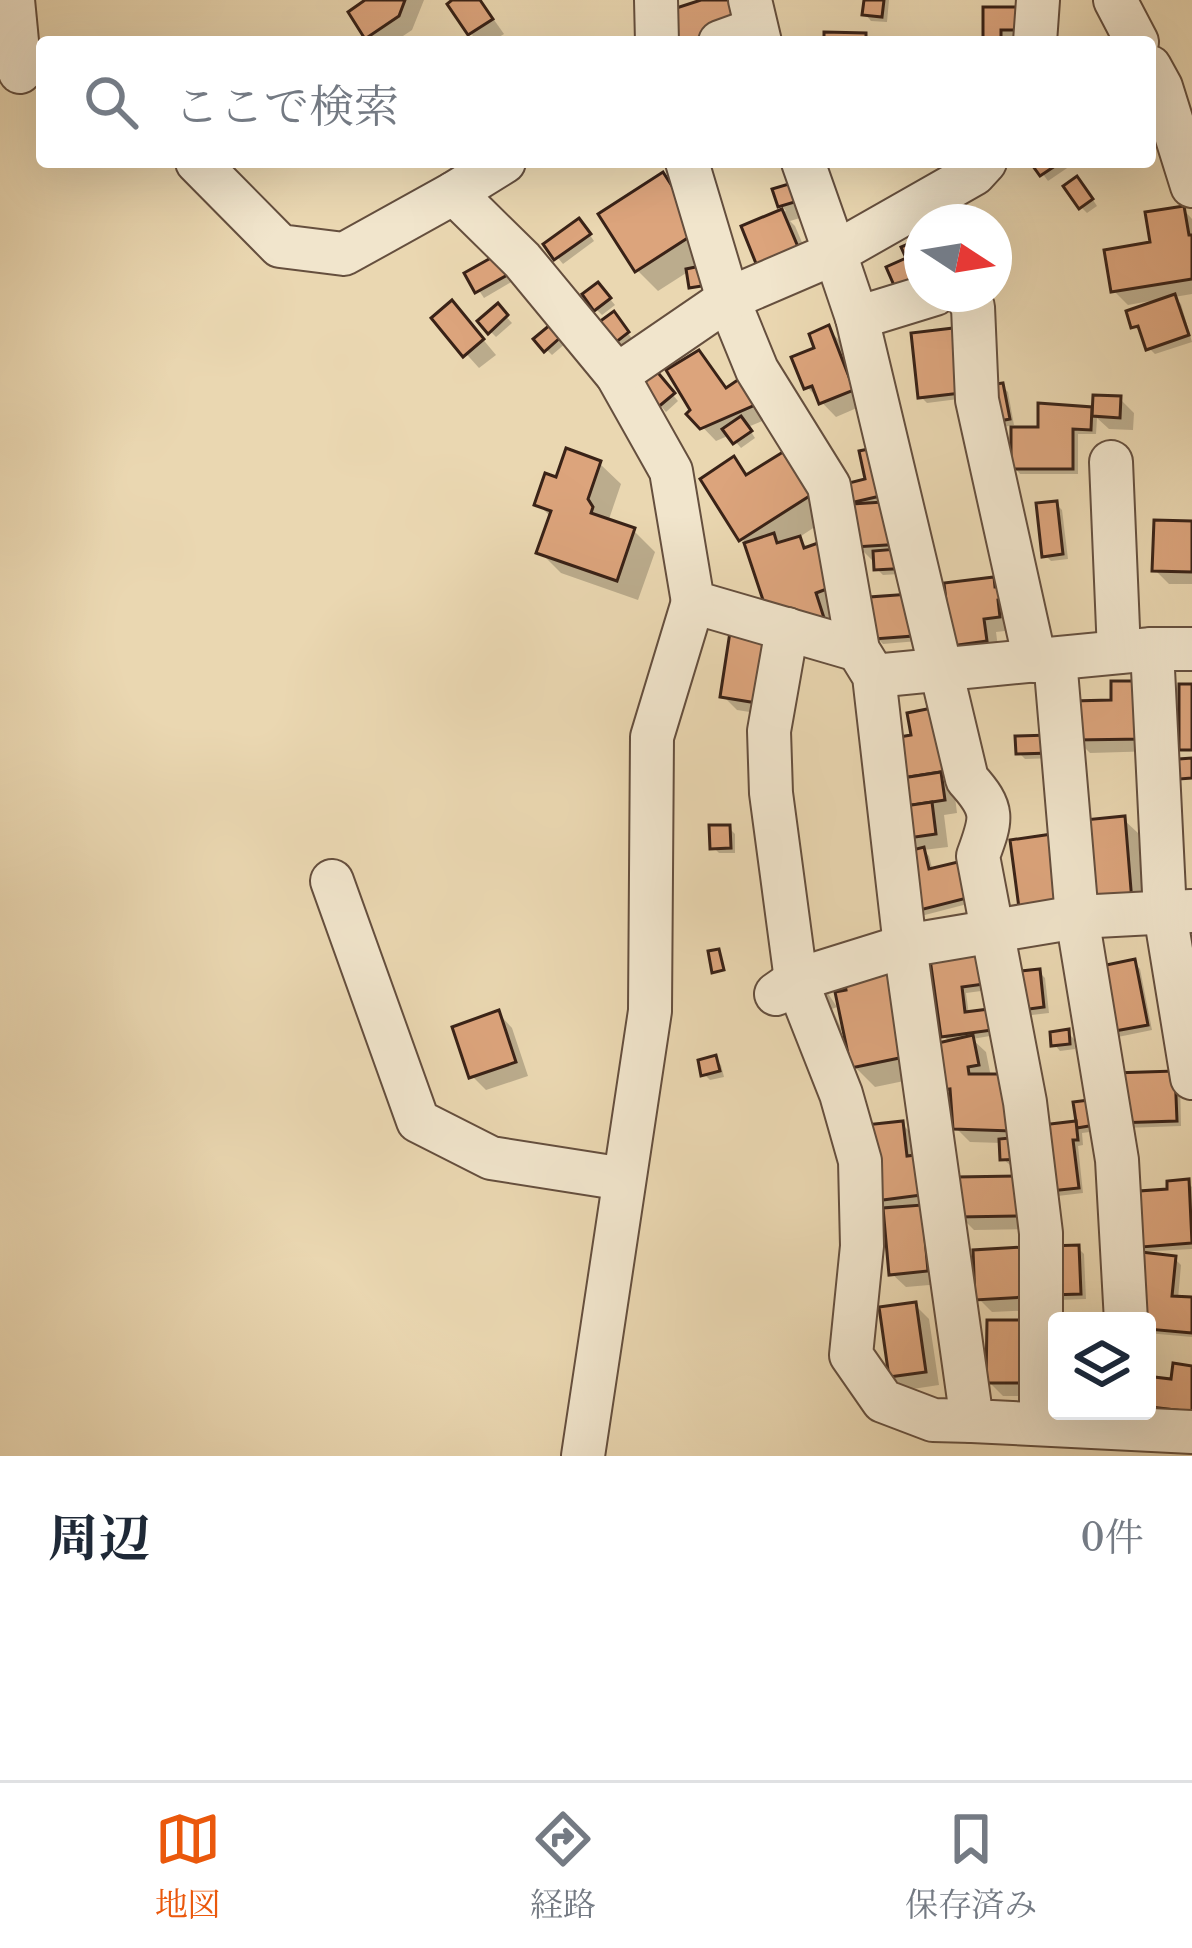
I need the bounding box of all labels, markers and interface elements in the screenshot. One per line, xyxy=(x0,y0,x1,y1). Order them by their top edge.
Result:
search box xyxy=(36,36,1156,168)
icon: search xyxy=(78,69,144,135)
text: ここで検索 xyxy=(174,78,399,134)
north arrow xyxy=(904,204,1012,312)
map controls xyxy=(1048,1312,1156,1420)
button: layers xyxy=(1048,1312,1156,1420)
text: 周辺 xyxy=(48,1507,150,1569)
text: 0件 xyxy=(1080,1513,1144,1561)
tab: 地図 xyxy=(155,1806,221,1925)
tab: 経路 xyxy=(530,1806,596,1925)
tab: 保存済み xyxy=(905,1806,1037,1925)

